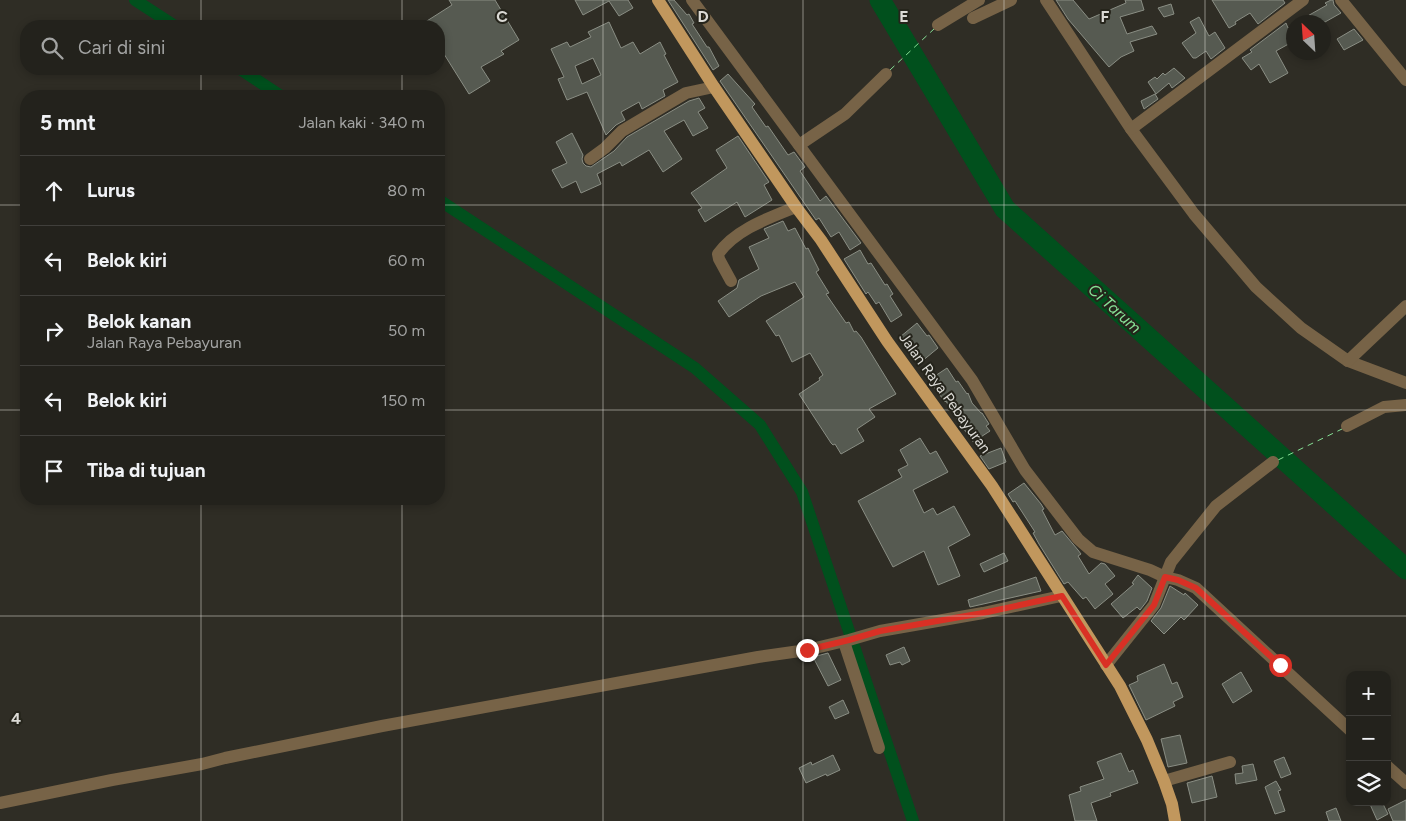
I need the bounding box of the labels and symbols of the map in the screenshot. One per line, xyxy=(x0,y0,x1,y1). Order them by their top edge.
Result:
text: C xyxy=(496,7,508,26)
text: D xyxy=(697,7,709,26)
text: E xyxy=(899,7,909,26)
text: F xyxy=(1101,7,1110,26)
north arrow xyxy=(1286,15,1331,60)
water label: Ci Tarum xyxy=(1084,280,1145,337)
street label: Jalan Raya Pebayuran xyxy=(895,329,995,457)
route end xyxy=(796,639,819,662)
route start xyxy=(1269,654,1292,677)
text: 4 xyxy=(11,709,21,728)

